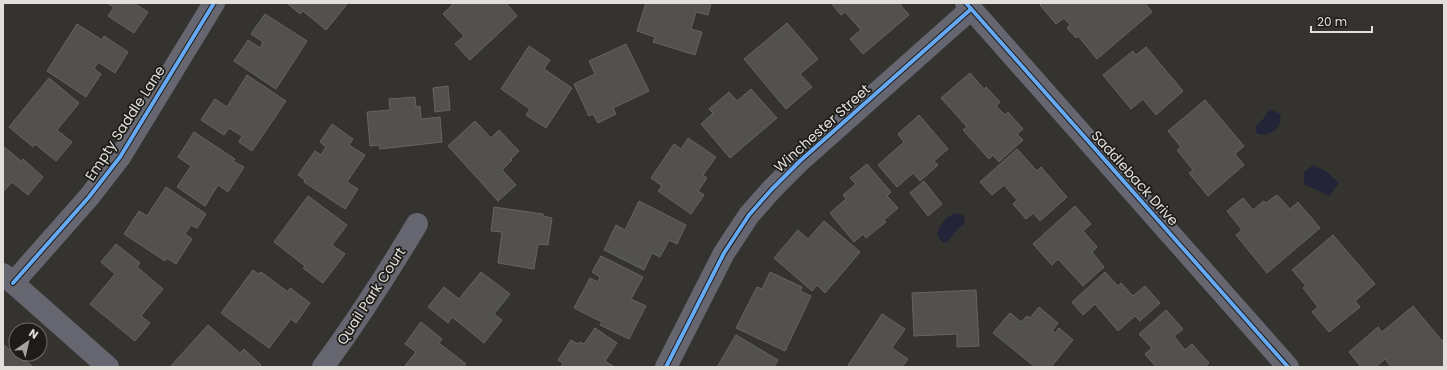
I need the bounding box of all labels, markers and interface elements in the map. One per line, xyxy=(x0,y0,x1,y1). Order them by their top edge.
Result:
scale bar xyxy=(1311,8,1372,34)
text: 20 m xyxy=(1317,13,1347,30)
street label: Empty Saddle Lane xyxy=(80,61,170,184)
street label: Winchester Street xyxy=(770,79,874,177)
street label: Saddleback Drive xyxy=(1087,126,1184,230)
street label: Quail Park Court xyxy=(332,243,410,349)
north arrow xyxy=(8,322,48,362)
text: N xyxy=(26,325,41,343)

